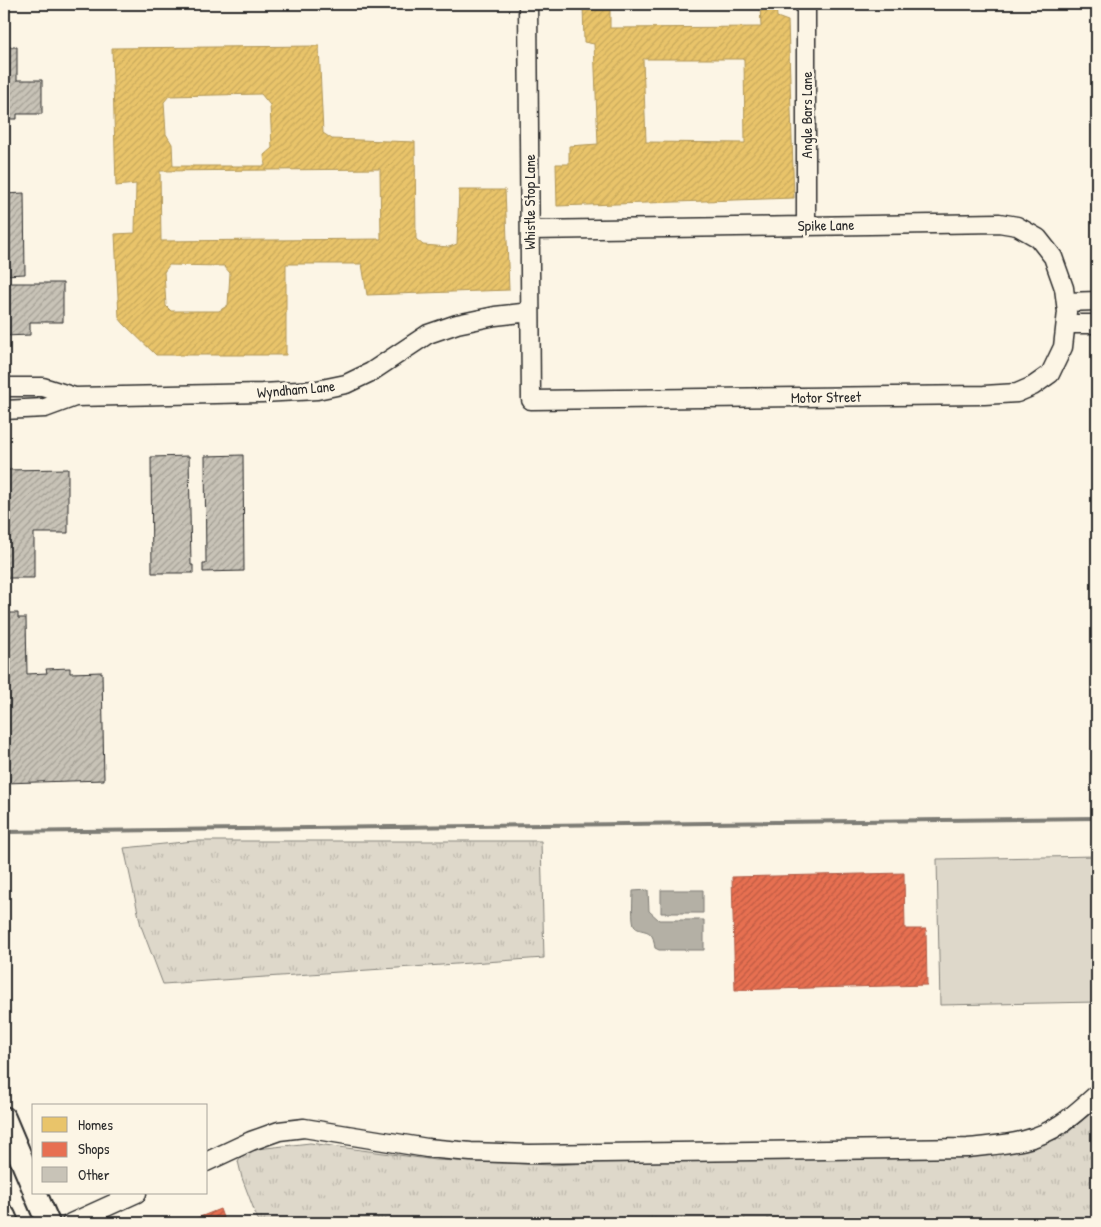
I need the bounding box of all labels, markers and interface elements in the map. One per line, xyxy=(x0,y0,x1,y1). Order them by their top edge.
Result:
street label: Angle Bars Lane xyxy=(796,72,817,158)
street label: Whistle Stop Lane xyxy=(519,154,540,250)
street label: Spike Lane xyxy=(798,214,854,236)
street label: Wyndham Lane xyxy=(256,375,336,403)
street label: Motor Street xyxy=(791,386,862,408)
legend xyxy=(32,1104,208,1194)
text: Homes xyxy=(78,1114,113,1135)
text: Shops xyxy=(78,1138,110,1159)
text: Other xyxy=(78,1164,110,1185)

